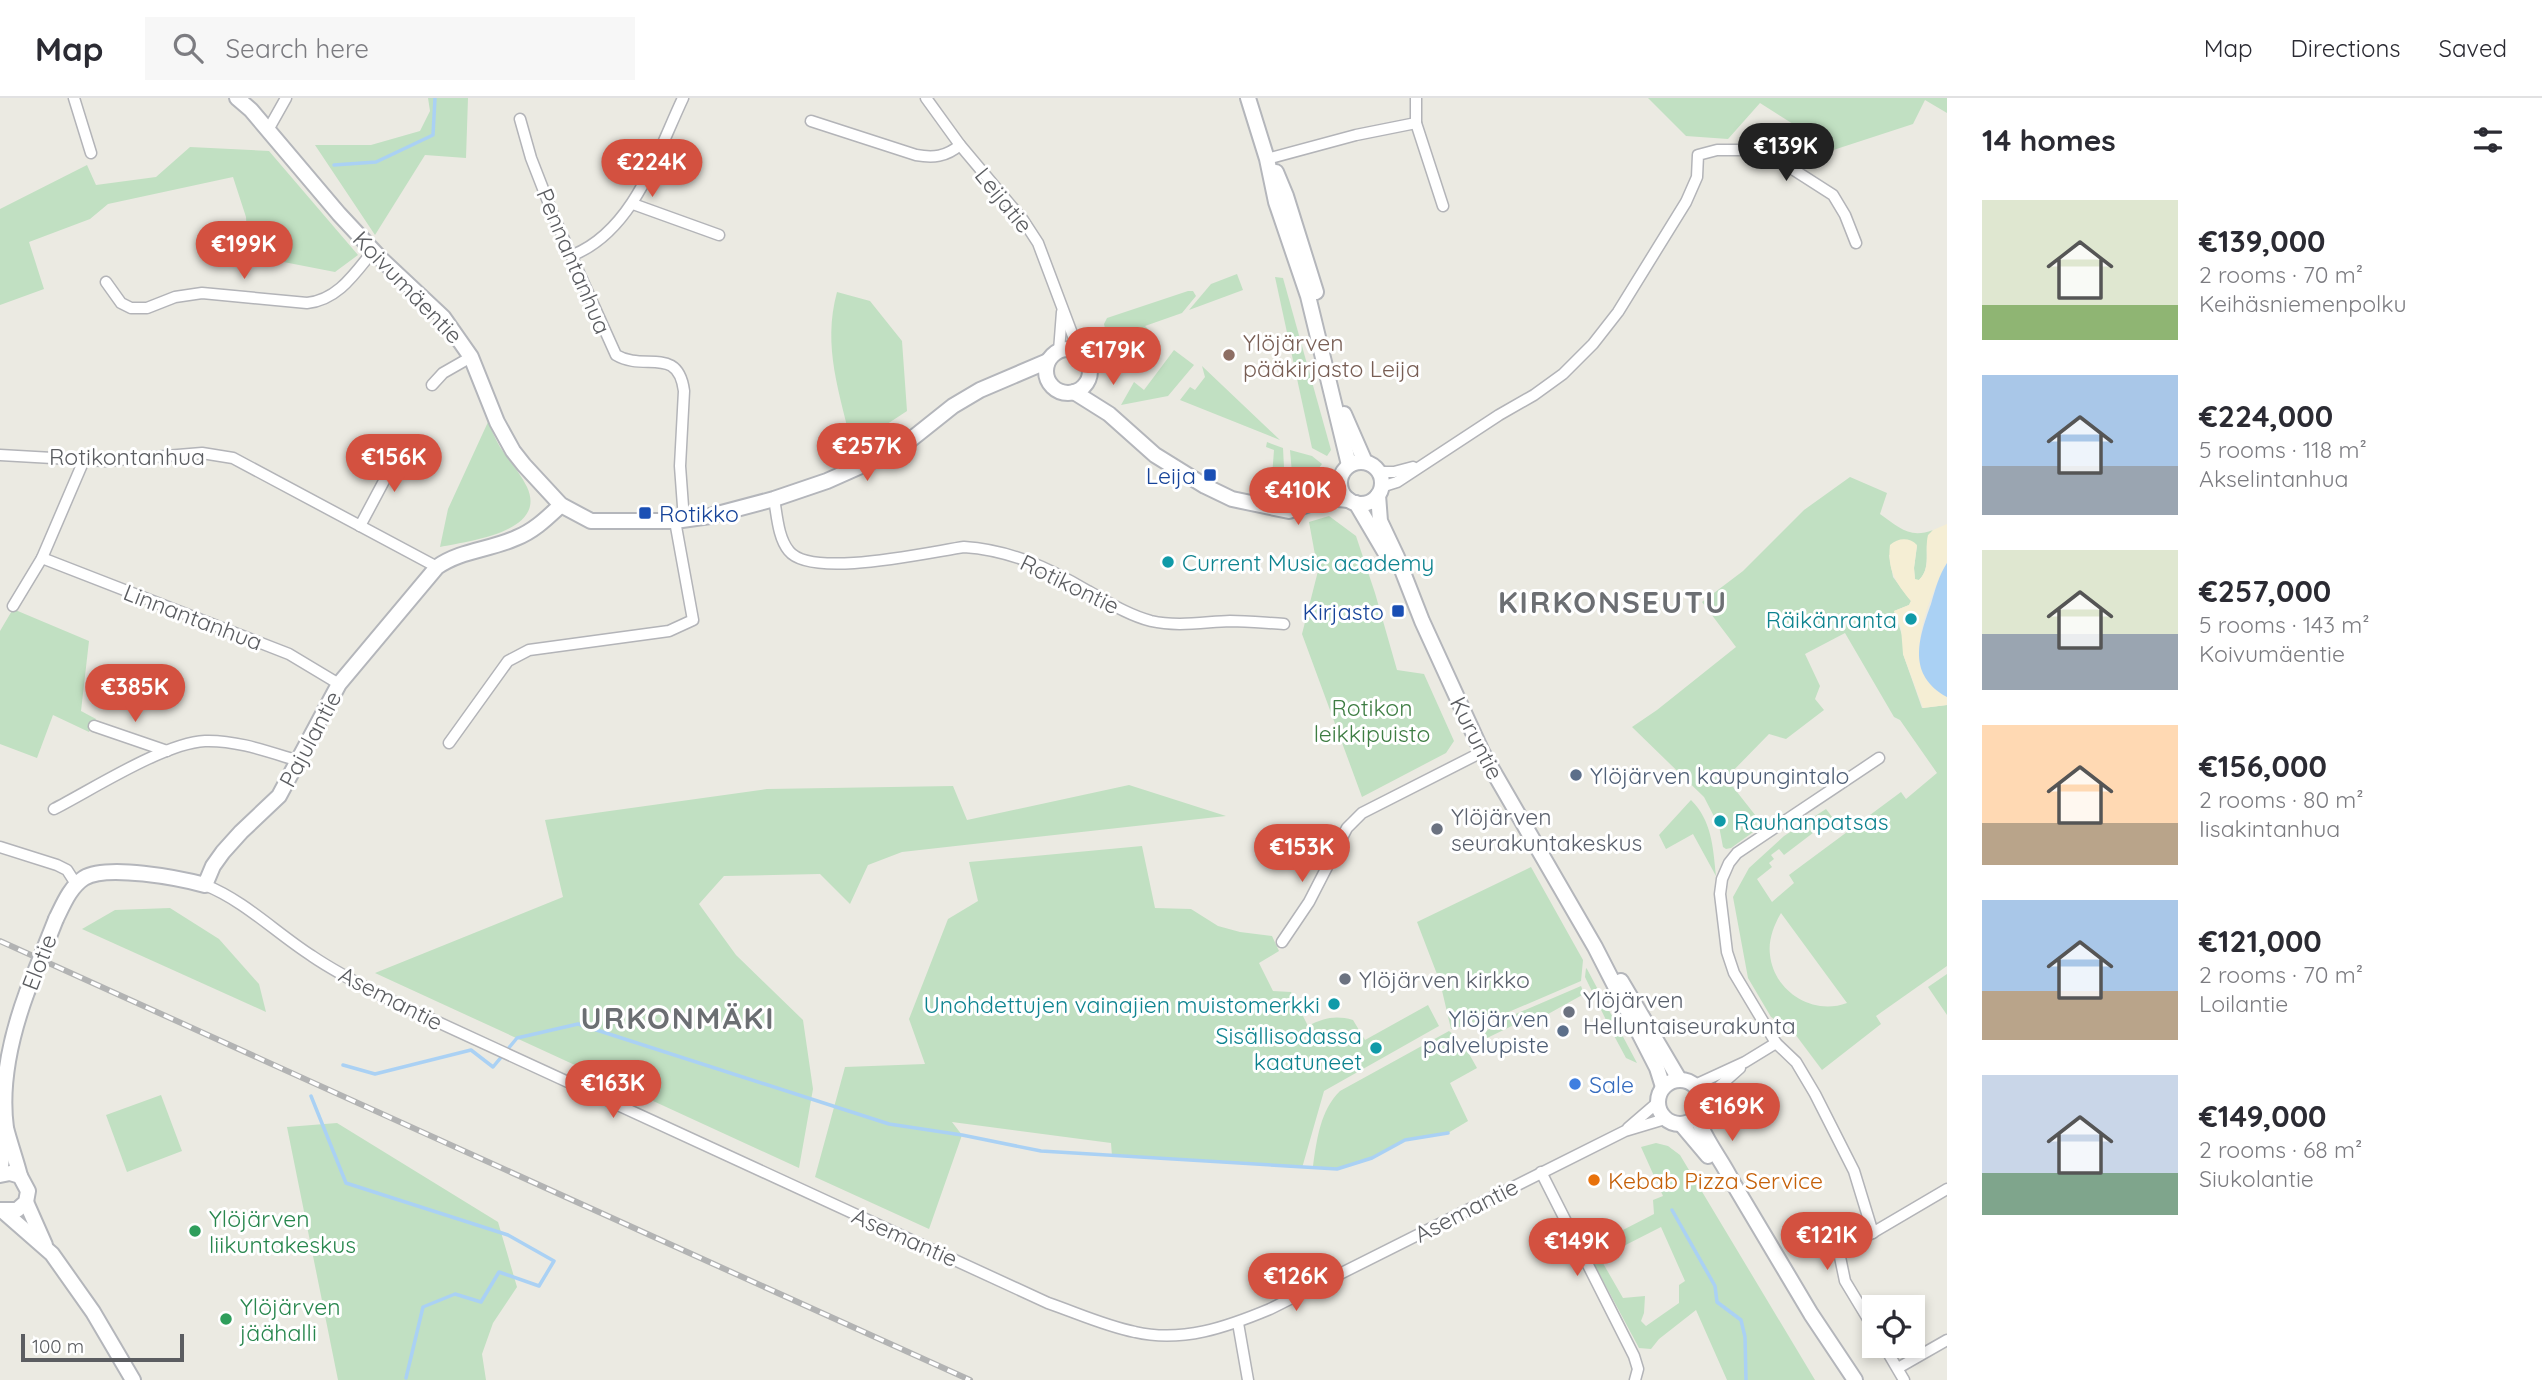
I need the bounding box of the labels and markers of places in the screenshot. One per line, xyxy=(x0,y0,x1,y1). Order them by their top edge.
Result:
pin: €139K xyxy=(1737,123,1835,183)
pin: €224K xyxy=(603,140,701,199)
pin: €199K xyxy=(195,222,293,281)
pin: €179K xyxy=(1064,328,1162,387)
place label: Ylöjärven pääkirjasto Leija xyxy=(1243,328,1420,383)
marker: Ylöjärven pääkirjasto Leija xyxy=(1221,347,1237,363)
pin: €257K xyxy=(818,424,916,483)
pin: €156K xyxy=(345,434,443,494)
place label: Leija xyxy=(1146,461,1196,490)
marker: Leija xyxy=(1202,467,1218,483)
pin: €410K xyxy=(1249,468,1347,527)
place label: Rotikko xyxy=(659,499,739,528)
marker: Rotikko xyxy=(637,505,653,521)
place label: Current Music academy xyxy=(1182,548,1434,577)
marker: Current Music academy xyxy=(1160,554,1176,570)
place label: Kirjasto xyxy=(1302,597,1384,626)
marker: Kirjasto xyxy=(1390,603,1406,619)
place label: Räikänranta xyxy=(1766,605,1897,634)
marker: Räikänranta xyxy=(1903,611,1919,627)
pin: €385K xyxy=(86,664,184,724)
place label: Ylöjärven kaupungintalo xyxy=(1590,761,1849,790)
marker: Ylöjärven kaupungintalo xyxy=(1568,767,1584,783)
place label: Ylöjärven seurakuntakeskus xyxy=(1451,802,1642,857)
place label: Rauhanpatsas xyxy=(1734,807,1888,836)
marker: Rauhanpatsas xyxy=(1712,813,1728,829)
marker: Ylöjärven seurakuntakeskus xyxy=(1429,821,1445,837)
pin: €153K xyxy=(1253,824,1351,884)
place label: Ylöjärven kirkko xyxy=(1359,965,1530,994)
marker: Ylöjärven kirkko xyxy=(1337,971,1353,987)
place label: Ylöjärven Helluntaiseurakunta xyxy=(1583,985,1796,1040)
place label: Unohdettujen vainajien muistomerkki xyxy=(923,990,1320,1019)
marker: Unohdettujen vainajien muistomerkki xyxy=(1326,996,1342,1012)
place label: Ylöjärven palvelupiste xyxy=(1423,1004,1549,1059)
marker: Ylöjärven Helluntaiseurakunta xyxy=(1561,1004,1577,1020)
place label: Sisällisodassa kaatuneet xyxy=(1215,1021,1362,1076)
marker: Ylöjärven palvelupiste xyxy=(1555,1023,1571,1039)
marker: Sisällisodassa kaatuneet xyxy=(1368,1040,1384,1056)
pin: €163K xyxy=(564,1060,662,1120)
place label: Sale xyxy=(1589,1070,1634,1099)
marker: Sale xyxy=(1567,1076,1583,1092)
pin: €169K xyxy=(1683,1084,1781,1143)
place label: Kebab Pizza Service xyxy=(1608,1166,1823,1195)
marker: Kebab Pizza Service xyxy=(1586,1172,1602,1188)
place label: Ylöjärven liikuntakeskus xyxy=(209,1204,356,1259)
pin: €121K xyxy=(1778,1212,1876,1272)
pin: €149K xyxy=(1528,1218,1626,1278)
marker: Ylöjärven liikuntakeskus xyxy=(187,1223,203,1239)
pin: €126K xyxy=(1247,1254,1345,1313)
place label: Ylöjärven jäähalli xyxy=(239,1292,341,1347)
marker: Ylöjärven jäähalli xyxy=(218,1311,234,1327)

